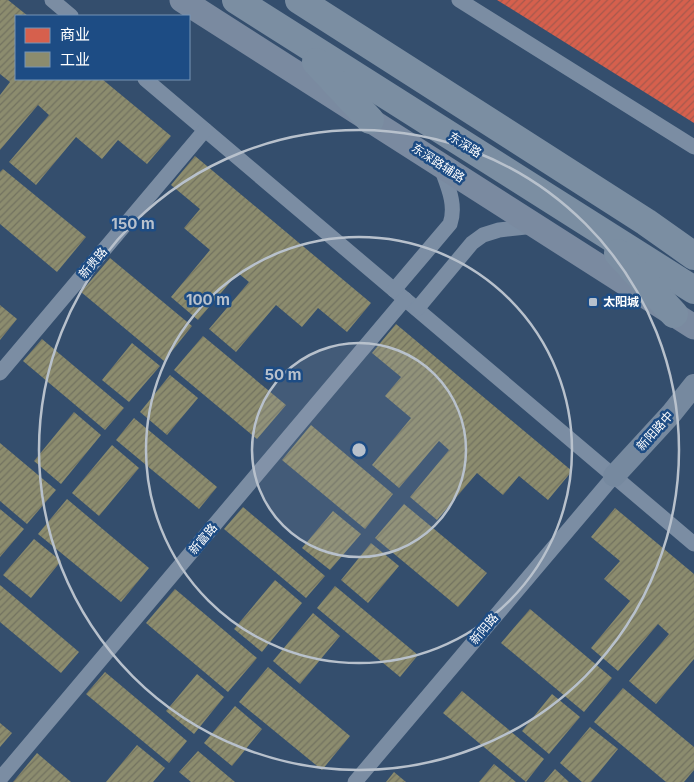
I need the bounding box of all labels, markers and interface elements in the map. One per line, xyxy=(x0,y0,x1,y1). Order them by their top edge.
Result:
legend xyxy=(15,15,190,80)
text: 商业 xyxy=(60,25,90,44)
text: 工业 xyxy=(60,50,90,69)
street label: 东深路 xyxy=(446,129,485,160)
street label: 东深路辅路 xyxy=(409,140,468,185)
text: 150 m xyxy=(111,214,155,233)
street label: 新贵路 xyxy=(75,244,110,281)
text: 100 m xyxy=(186,290,230,309)
place label: 太阳城 xyxy=(603,294,639,309)
marker: 太阳城 xyxy=(587,296,599,308)
text: 50 m xyxy=(265,365,301,384)
street label: 新阳路中 xyxy=(633,408,676,454)
centre of rings xyxy=(350,441,368,459)
street label: 新富路 xyxy=(185,520,220,557)
street label: 新阳路 xyxy=(466,610,501,647)

